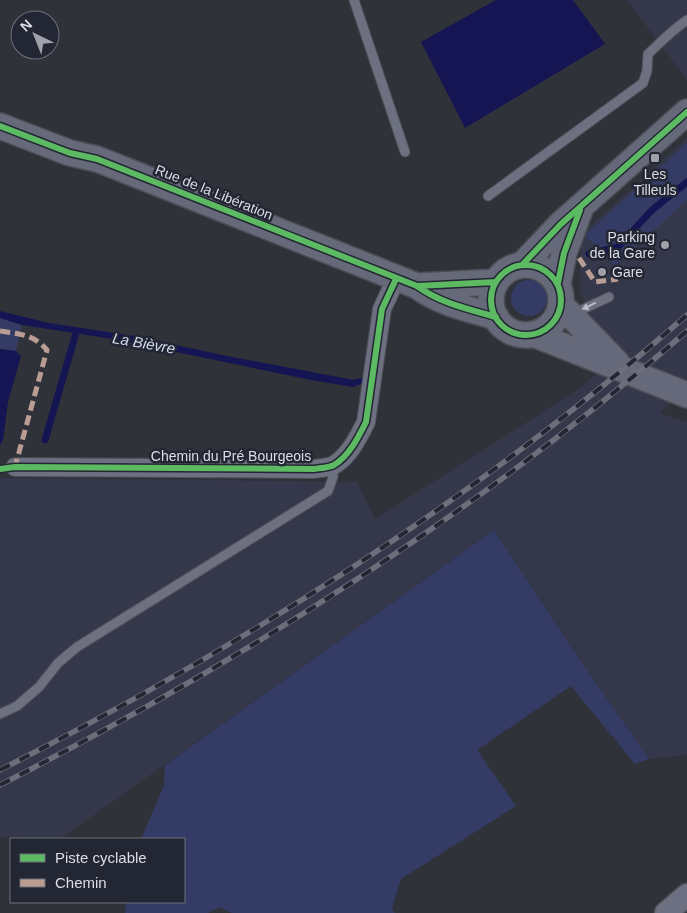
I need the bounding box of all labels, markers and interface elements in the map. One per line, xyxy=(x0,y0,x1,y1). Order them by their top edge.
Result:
north arrow xyxy=(10,10,60,60)
text: N xyxy=(17,16,35,35)
marker: Les Tilleuls xyxy=(649,152,661,164)
street label: Rue de la Libération xyxy=(153,161,275,223)
place label: Les Tilleuls xyxy=(633,166,677,198)
place label: Parking de la Gare xyxy=(590,229,655,261)
marker: Parking de la Gare xyxy=(659,239,671,251)
place label: Gare xyxy=(612,264,643,280)
marker: Gare xyxy=(596,266,608,278)
one-way arrow xyxy=(582,302,596,310)
water label: La Bièvre xyxy=(111,329,177,357)
street label: Chemin du Pré Bourgeois xyxy=(151,448,311,464)
legend xyxy=(10,838,185,903)
text: Piste cyclable xyxy=(55,849,147,866)
text: Chemin xyxy=(55,874,107,891)

